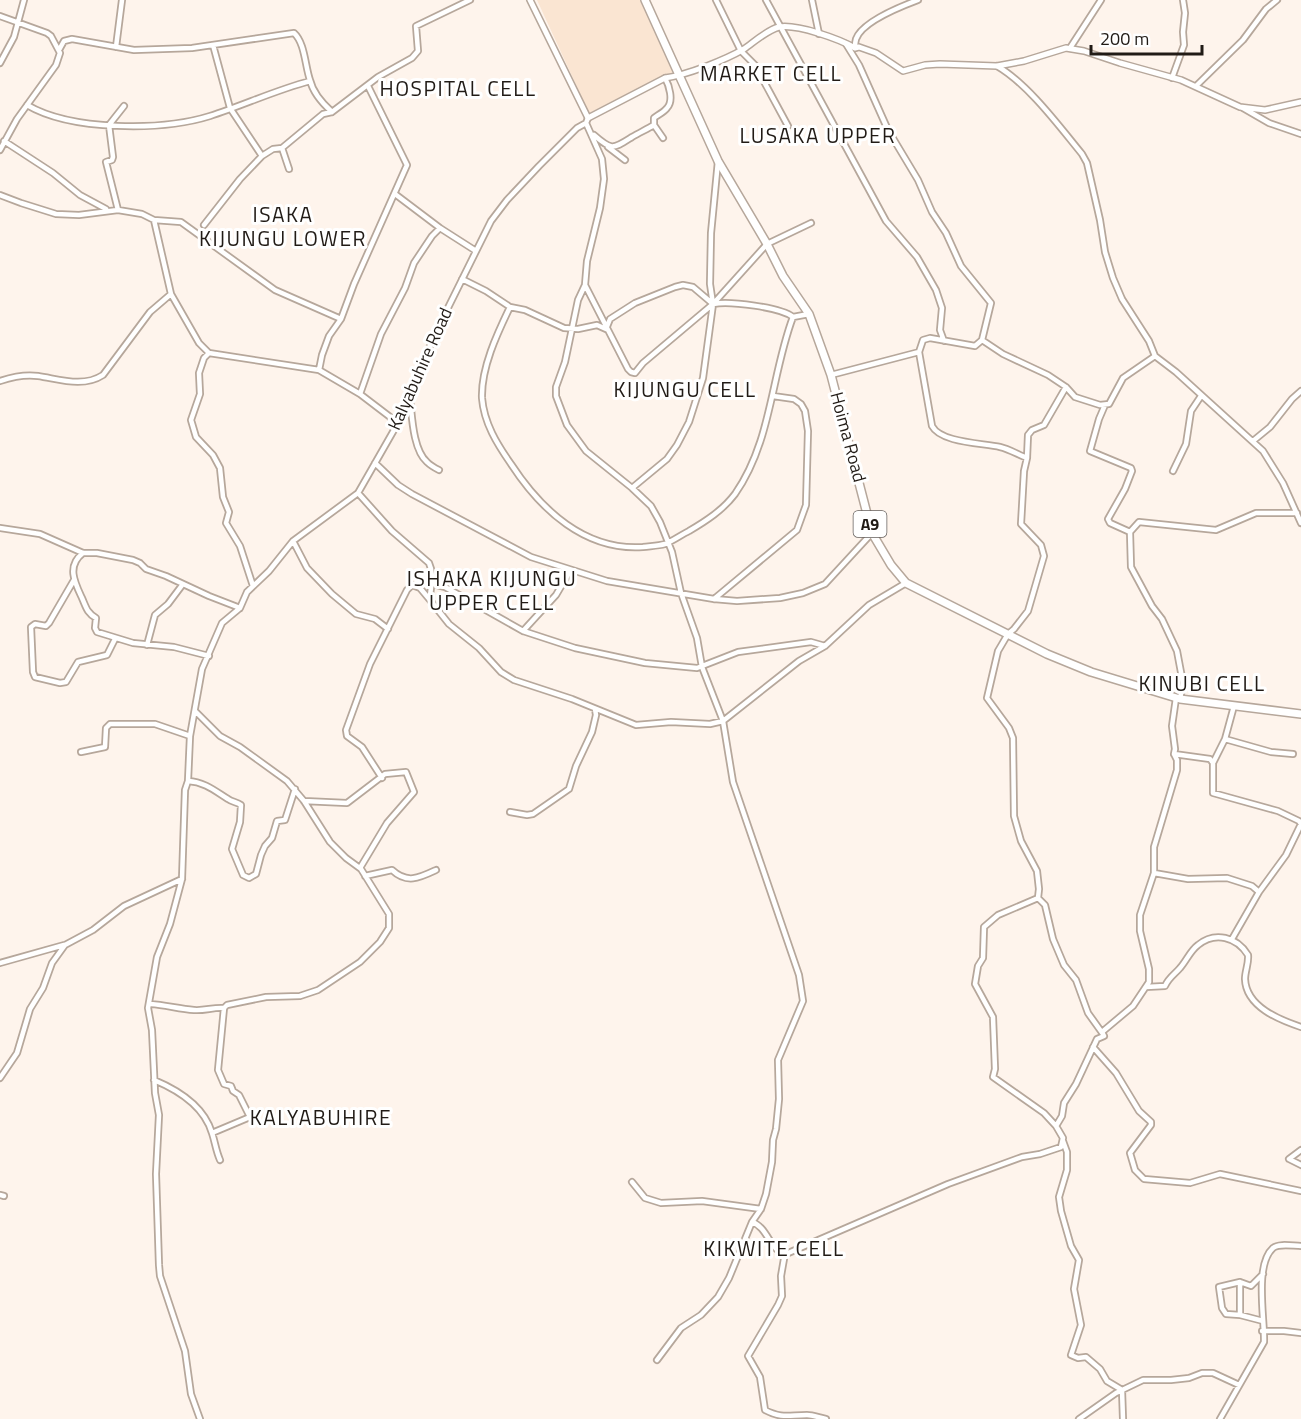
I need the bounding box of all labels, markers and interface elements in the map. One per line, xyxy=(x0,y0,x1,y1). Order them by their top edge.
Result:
scale bar xyxy=(1091,18,1202,56)
text: 200 m xyxy=(1100,25,1149,52)
district label: MARKET CELL xyxy=(700,57,842,89)
district label: HOSPITAL CELL xyxy=(380,72,536,104)
district label: LUSAKA UPPER xyxy=(739,119,897,151)
district label: ISAKA KIJUNGU LOWER xyxy=(199,198,367,254)
street label: Kalyabuhire Road xyxy=(380,303,459,434)
district label: KIJUNGU CELL xyxy=(613,373,757,405)
street label: Hoima Road xyxy=(823,389,873,485)
road number: A9 xyxy=(854,511,886,537)
district label: ISHAKA KIJUNGU UPPER CELL xyxy=(407,562,577,618)
district label: KINUBI CELL xyxy=(1138,667,1266,699)
district label: KALYABUHIRE xyxy=(250,1101,392,1133)
district label: KIKWITE CELL xyxy=(703,1232,845,1264)

